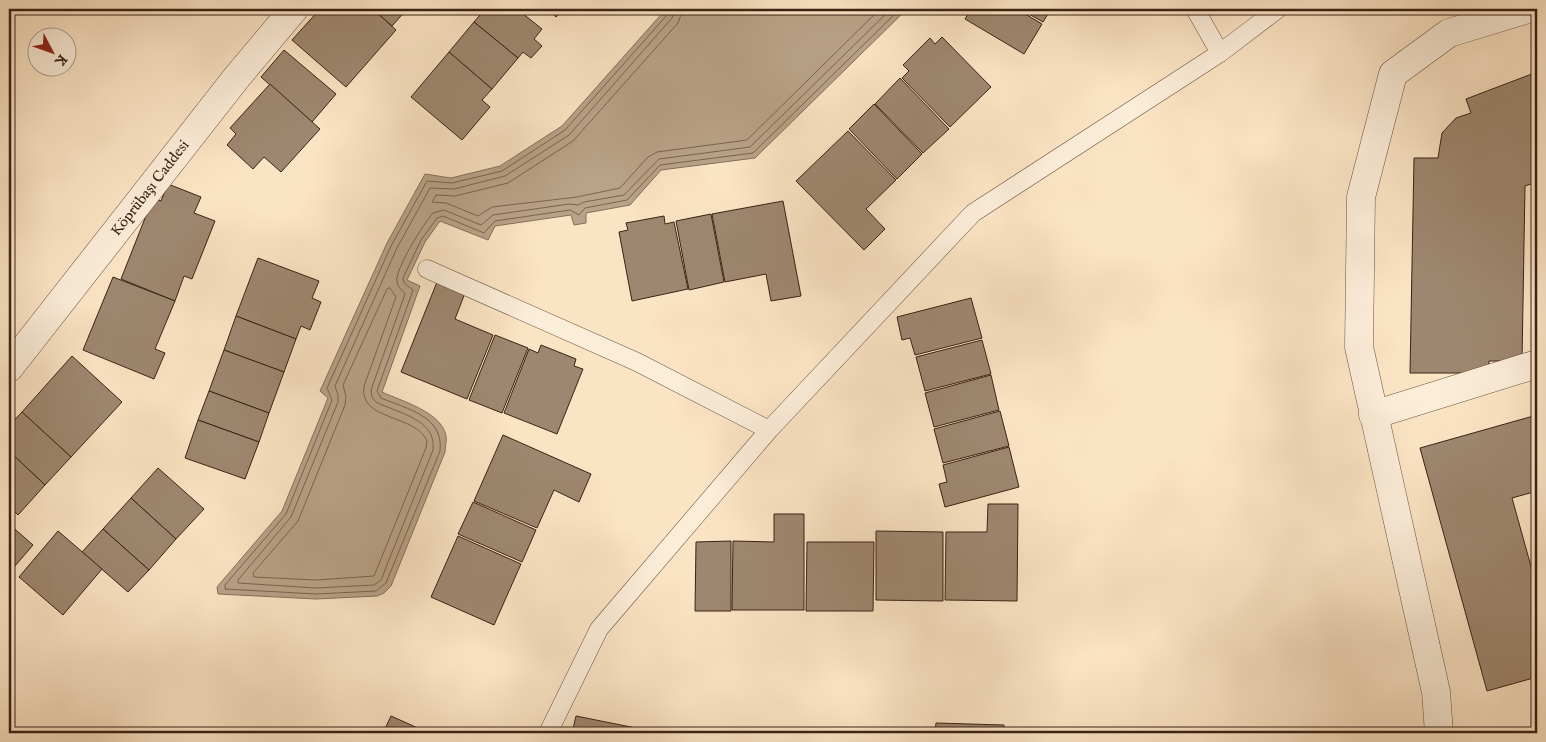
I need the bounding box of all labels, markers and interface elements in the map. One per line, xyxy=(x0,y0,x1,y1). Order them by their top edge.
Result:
north arrow xyxy=(28,28,78,78)
text: K xyxy=(50,50,71,70)
street label: Köprübaşı Caddesi xyxy=(107,136,193,240)

